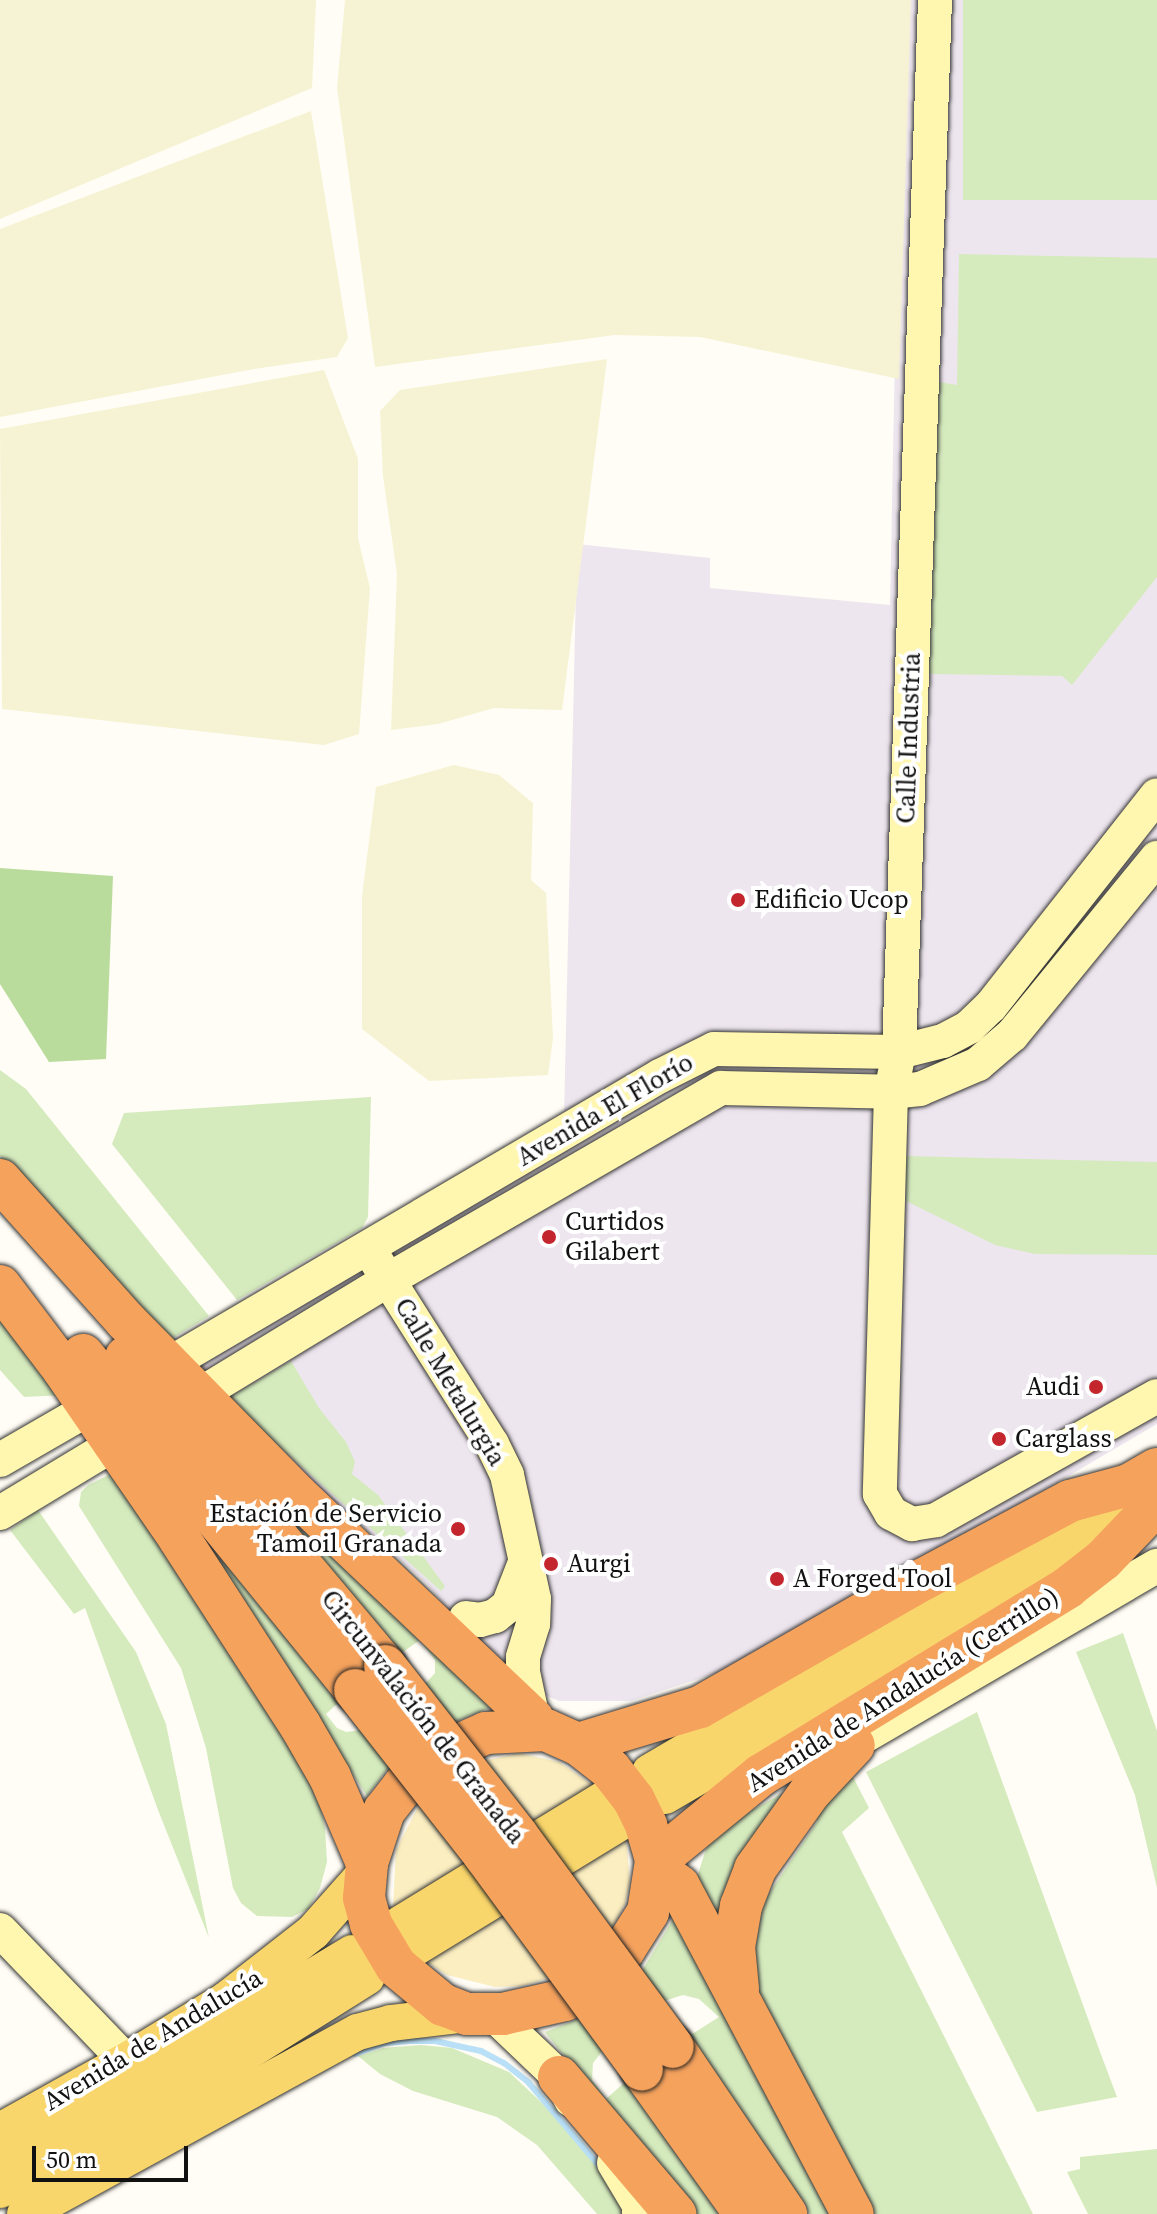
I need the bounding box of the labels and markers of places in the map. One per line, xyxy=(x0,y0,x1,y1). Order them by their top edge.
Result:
place label: Edificio Ucop xyxy=(754,884,909,916)
marker: Edificio Ucop xyxy=(729,891,747,909)
place label: Curtidos Gilabert xyxy=(565,1206,664,1268)
marker: Curtidos Gilabert xyxy=(540,1228,558,1246)
place label: Audi xyxy=(1026,1371,1080,1403)
marker: Audi xyxy=(1087,1378,1105,1396)
place label: Carglass xyxy=(1015,1423,1112,1455)
marker: Carglass xyxy=(990,1430,1008,1448)
place label: Estación de Servicio Tamoil Granada xyxy=(209,1498,442,1560)
marker: Estación de Servicio Tamoil Granada xyxy=(449,1520,467,1538)
place label: Aurgi xyxy=(567,1548,631,1580)
marker: Aurgi xyxy=(542,1555,560,1573)
place label: A Forged Tool xyxy=(793,1563,953,1595)
marker: A Forged Tool xyxy=(768,1570,786,1588)

